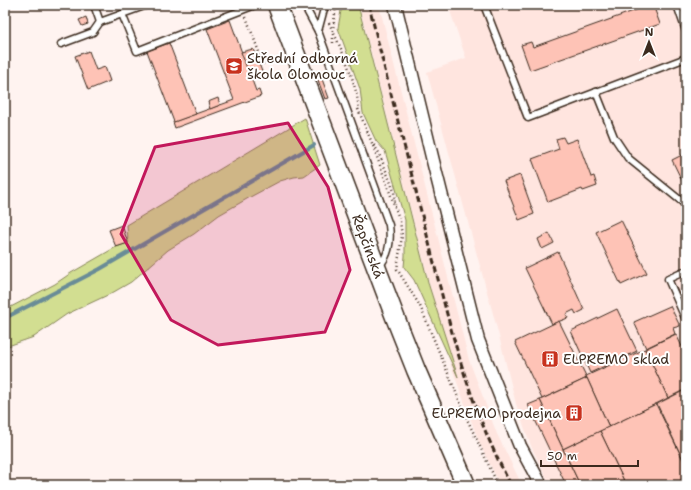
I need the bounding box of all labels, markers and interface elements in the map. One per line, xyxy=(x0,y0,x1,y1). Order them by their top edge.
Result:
north arrow xyxy=(629,22,669,62)
text: N xyxy=(645,25,654,40)
place label: Střední odborná škola Olomouc xyxy=(247,49,358,83)
school or university icon: Střední odborná škola Olomouc xyxy=(224,56,244,76)
street label: Řepčínská xyxy=(348,212,389,281)
building icon: ELPREMO sklad xyxy=(540,349,560,369)
place label: ELPREMO sklad xyxy=(563,350,669,368)
building icon: ELPREMO prodejna xyxy=(564,403,584,423)
place label: ELPREMO prodejna xyxy=(432,404,561,422)
scale bar xyxy=(541,442,638,468)
text: 50 m xyxy=(547,448,577,464)

